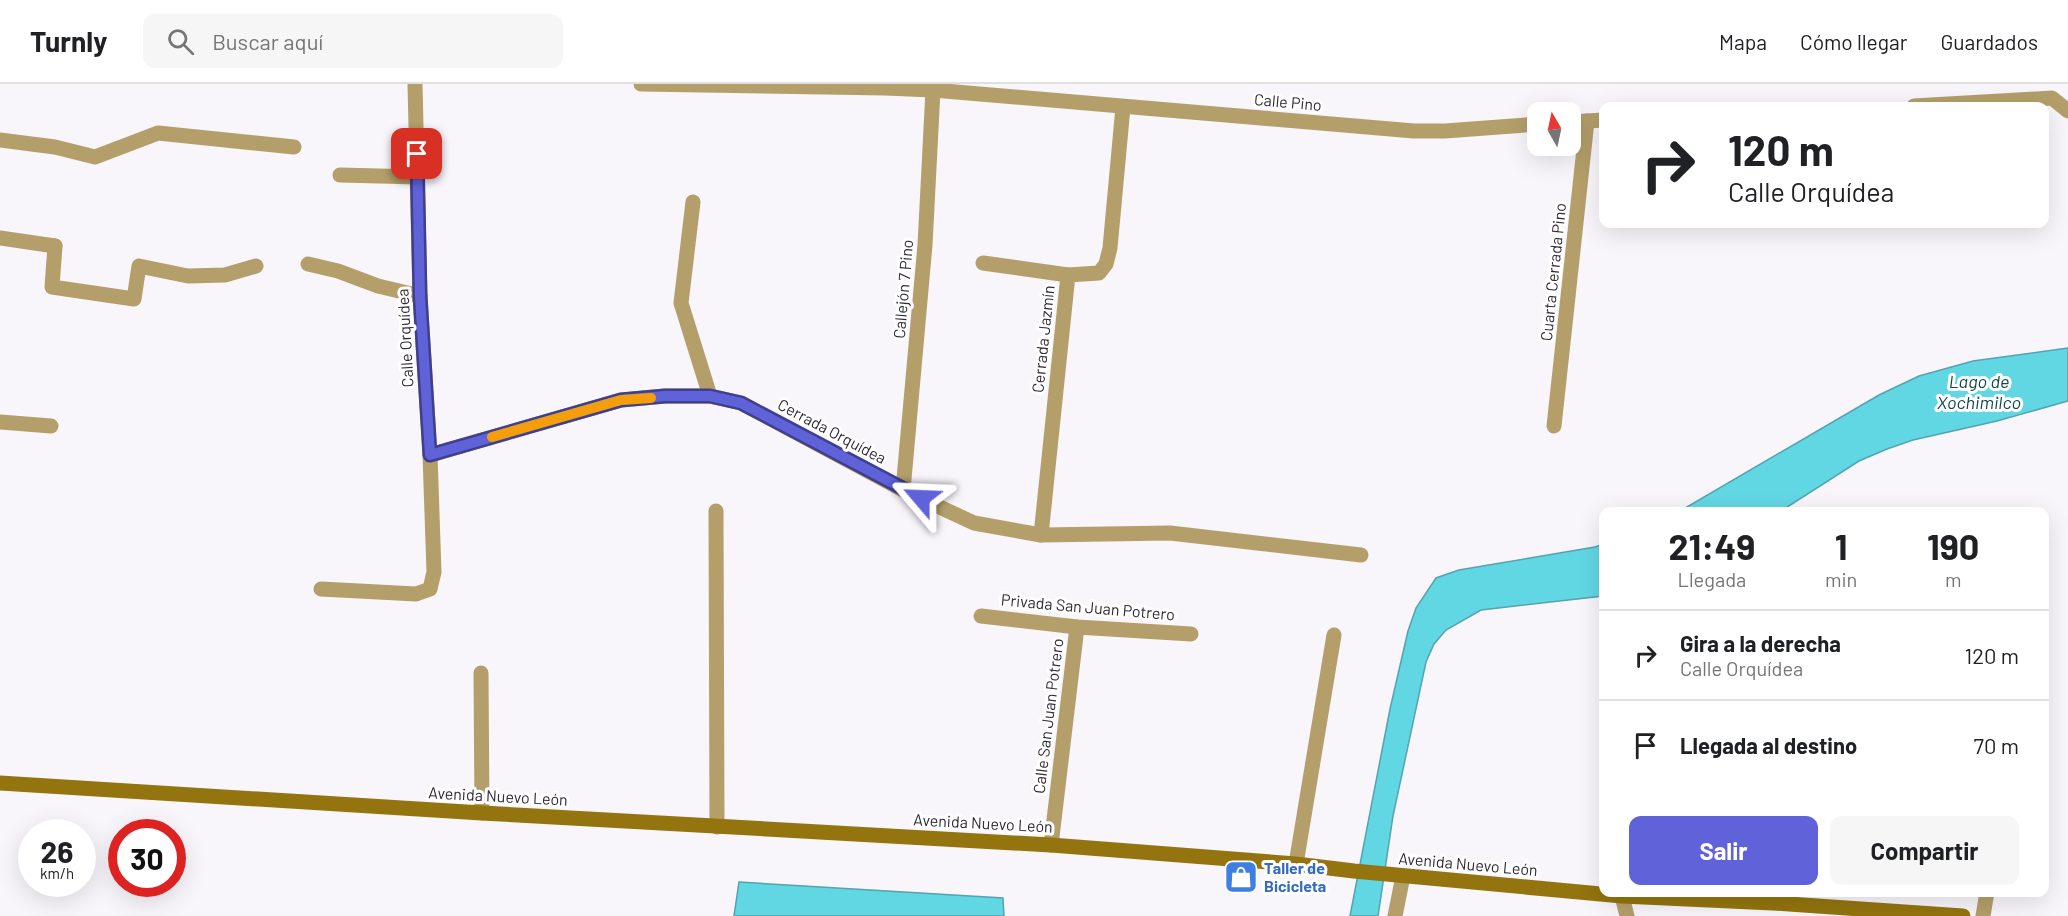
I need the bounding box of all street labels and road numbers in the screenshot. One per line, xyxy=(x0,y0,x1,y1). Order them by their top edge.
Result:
street label: Calle Pino xyxy=(1254,89,1323,114)
street label: Cuarta Cerrada Pino xyxy=(1536,202,1569,342)
street label: Callejón 7 Pino xyxy=(889,239,916,339)
street label: Cerrada Jazmín xyxy=(1027,284,1058,394)
street label: Calle Orquídea xyxy=(392,288,417,388)
street label: Cerrada Orquídea xyxy=(775,394,890,467)
street label: Privada San Juan Potrero xyxy=(1000,589,1176,624)
street label: Calle San Juan Potrero xyxy=(1029,637,1066,795)
street label: Avenida Nuevo León xyxy=(428,782,568,809)
street label: Avenida Nuevo León xyxy=(913,809,1053,836)
street label: Avenida Nuevo León xyxy=(1398,848,1538,879)

